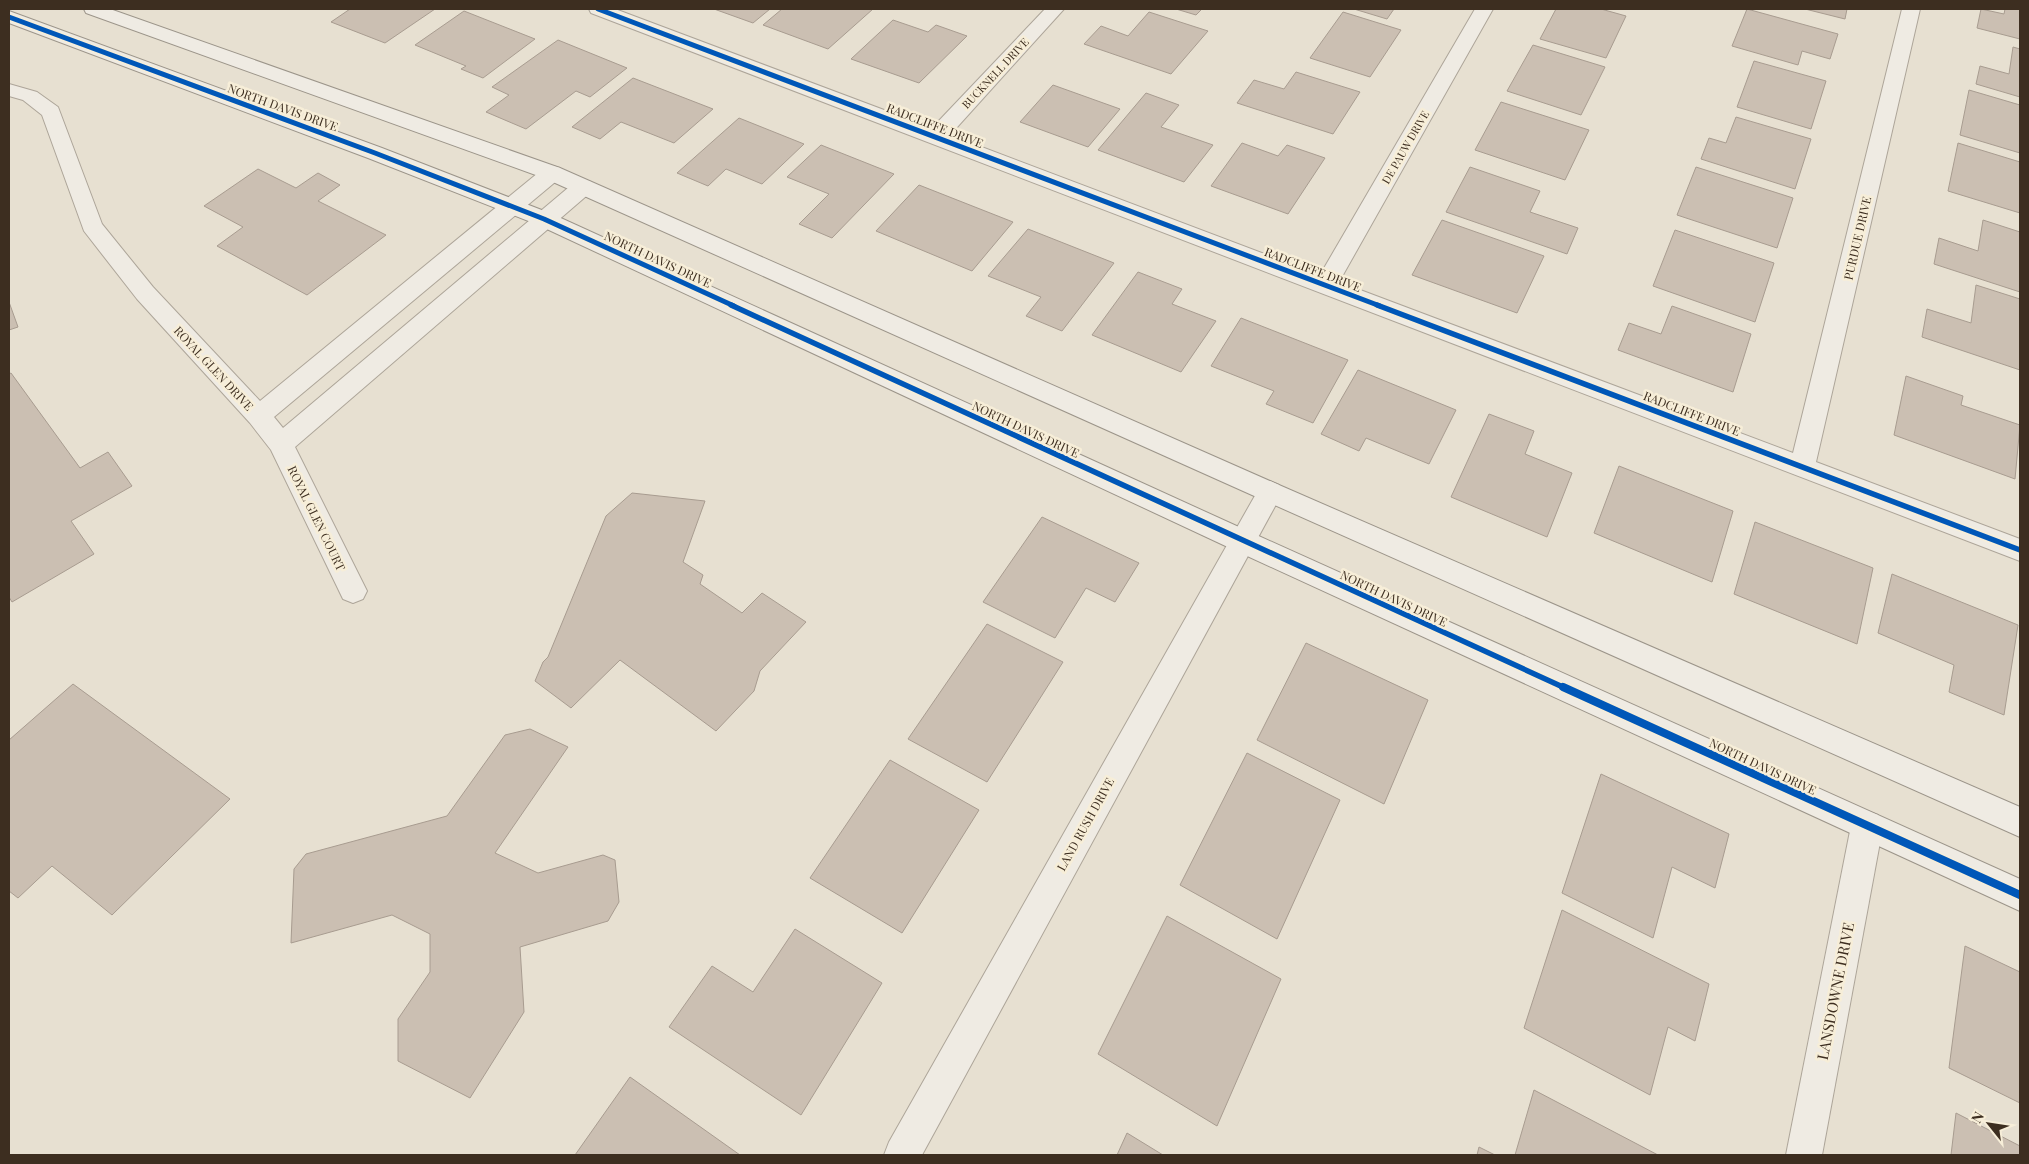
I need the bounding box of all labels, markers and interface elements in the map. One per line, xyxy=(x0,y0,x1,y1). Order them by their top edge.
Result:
street label: BUCKNELL DRIVE xyxy=(958,34,1032,112)
street label: NORTH DAVIS DRIVE xyxy=(226,80,340,134)
street label: RADCLIFFE DRIVE xyxy=(884,99,986,151)
street label: DE PAUW DRIVE xyxy=(1378,107,1432,186)
street label: PURDUE DRIVE xyxy=(1840,195,1874,281)
street label: NORTH DAVIS DRIVE xyxy=(602,227,714,291)
street label: RADCLIFFE DRIVE xyxy=(1262,243,1364,295)
street label: ROYAL GLEN DRIVE xyxy=(171,322,257,414)
street label: RADCLIFFE DRIVE xyxy=(1641,387,1743,439)
street label: NORTH DAVIS DRIVE xyxy=(970,397,1082,461)
street label: ROYAL GLEN COURT xyxy=(285,463,350,574)
street label: NORTH DAVIS DRIVE xyxy=(1338,566,1450,630)
street label: NORTH DAVIS DRIVE xyxy=(1707,734,1819,798)
street label: LAND RUSH DRIVE xyxy=(1053,775,1117,873)
street label: LANSDOWNE DRIVE xyxy=(1812,921,1858,1061)
north arrow xyxy=(1964,1099,2014,1149)
text: N xyxy=(1967,1108,1988,1126)

